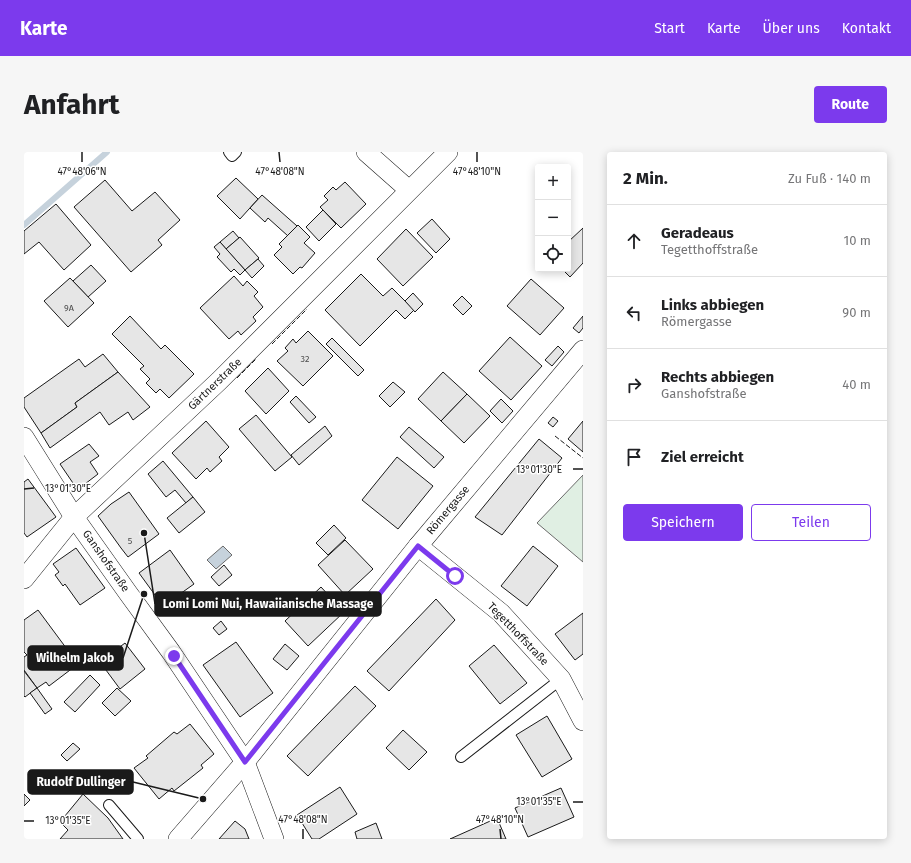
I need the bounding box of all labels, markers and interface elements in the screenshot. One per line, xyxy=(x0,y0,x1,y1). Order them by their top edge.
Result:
text: Karte xyxy=(20,17,67,40)
text: Start xyxy=(654,20,685,37)
text: Karte xyxy=(707,20,741,37)
text: Über uns xyxy=(763,20,820,37)
text: Kontakt xyxy=(842,20,891,37)
button: Route xyxy=(814,86,887,123)
text: Anfahrt xyxy=(24,88,120,121)
map controls xyxy=(535,164,571,272)
button: + xyxy=(535,164,571,200)
text: 47°48'06"N xyxy=(57,166,107,178)
text: 47°48'08"N xyxy=(255,166,305,178)
text: 47°48'10"N xyxy=(453,166,501,178)
text: 2 Min. xyxy=(623,168,668,189)
text: Zu Fuß · 140 m xyxy=(788,171,871,186)
button: − xyxy=(535,200,571,236)
text: Geradeaus xyxy=(661,224,734,242)
icon: ahead xyxy=(623,230,645,252)
text: 10 m xyxy=(844,233,871,248)
button: locate xyxy=(535,236,571,272)
text: Tegetthoffstraße xyxy=(661,242,758,257)
text: Links abbiegen xyxy=(661,296,764,314)
icon: left xyxy=(623,302,645,324)
house number: 9A xyxy=(64,303,75,313)
text: 90 m xyxy=(842,305,871,320)
text: Römergasse xyxy=(661,314,732,329)
house number: 32 xyxy=(301,354,309,364)
street label: Gärtnerstraße xyxy=(186,355,244,413)
text: Rechts abbiegen xyxy=(661,368,774,386)
icon: right xyxy=(623,374,645,396)
text: 40 m xyxy=(842,377,871,392)
text: Ganshofstraße xyxy=(661,386,747,401)
icon: arrive xyxy=(623,446,645,468)
text: Ziel erreicht xyxy=(661,448,744,466)
text: 13°01'30"E xyxy=(516,464,562,476)
text: 13°01'30"E xyxy=(45,483,91,495)
street label: Römergasse xyxy=(424,483,472,537)
button: Speichern xyxy=(623,504,743,541)
button: Teilen xyxy=(751,504,871,541)
street label: Ganshofstraße xyxy=(80,528,132,594)
house number: 5 xyxy=(128,536,133,546)
route start xyxy=(446,567,464,585)
callout: Lomi Lomi Nui, Hawaiianische Massage xyxy=(155,592,381,616)
text: Lomi Lomi Nui, Hawaiianische Massage xyxy=(163,597,374,611)
street label: Tegetthoffstraße xyxy=(485,600,551,668)
callout: Wilhelm Jakob xyxy=(28,646,123,670)
route end xyxy=(165,647,183,665)
text: Wilhelm Jakob xyxy=(36,651,114,665)
callout: Rudolf Dullinger xyxy=(28,770,133,794)
text: Rudolf Dullinger xyxy=(36,775,126,789)
text: 13°01'35"E xyxy=(516,796,562,808)
text: 47°48'08"N xyxy=(278,814,328,826)
text: 47°48'10"N xyxy=(476,814,524,826)
text: 13°01'35"E xyxy=(45,815,91,827)

